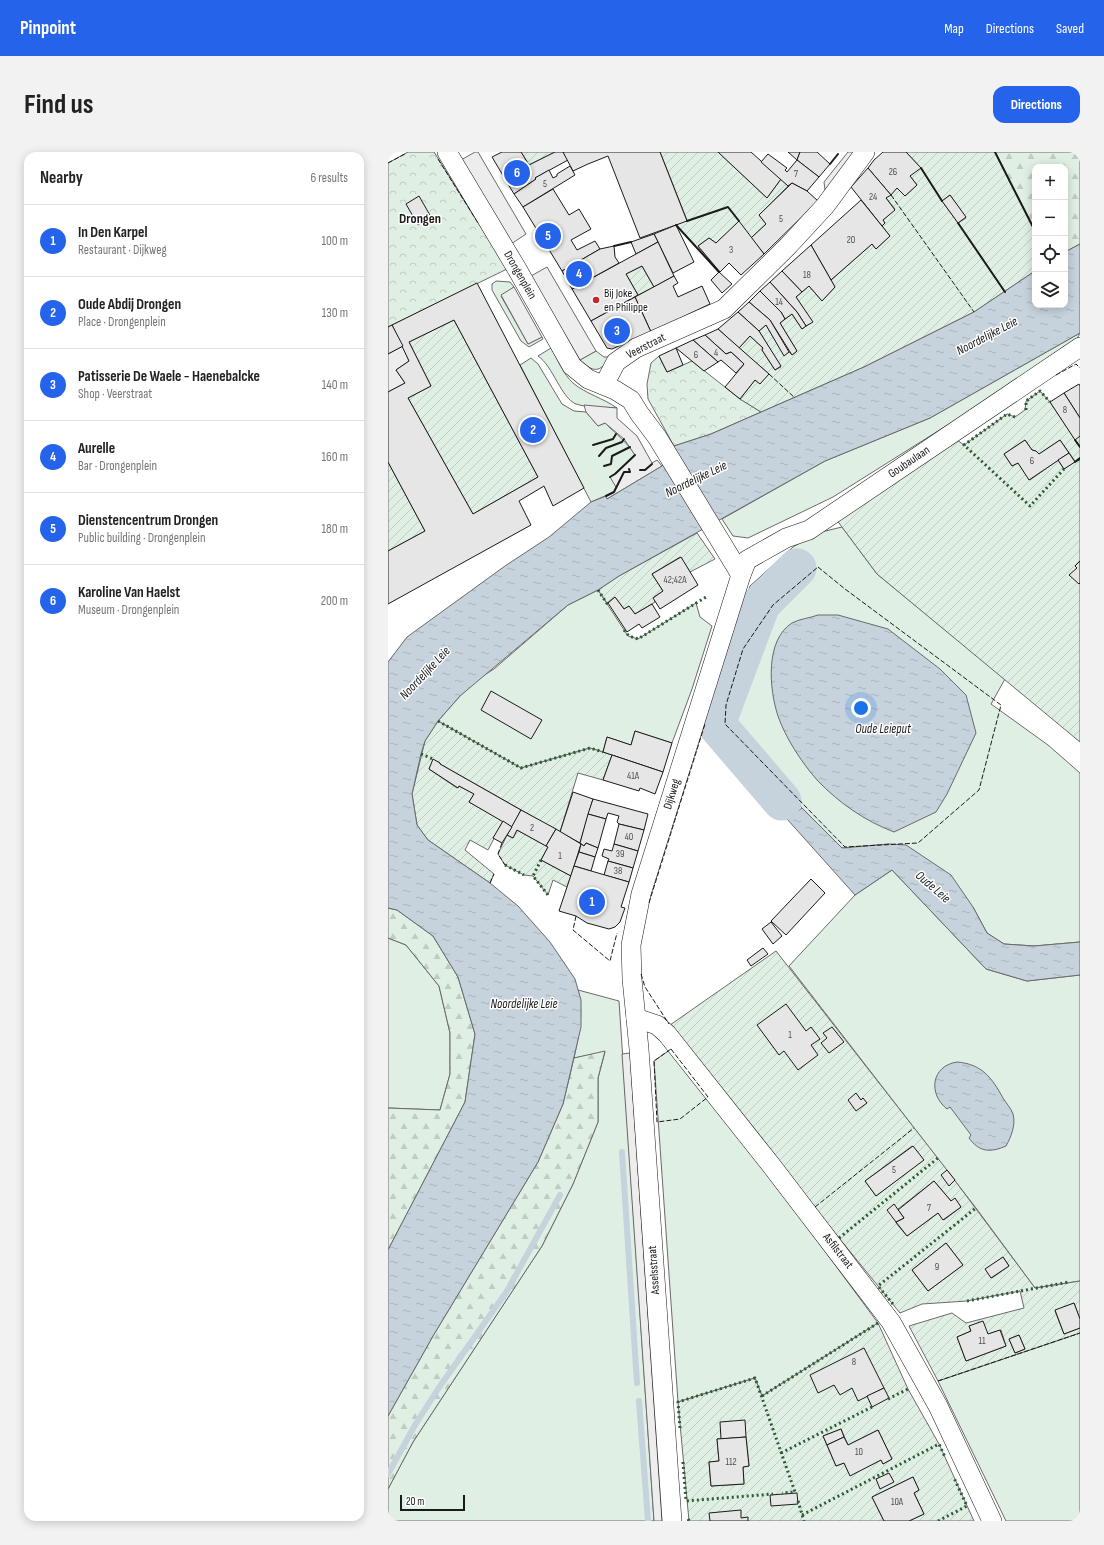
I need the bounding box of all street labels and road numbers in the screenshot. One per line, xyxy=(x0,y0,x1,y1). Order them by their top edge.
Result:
street label: Drongenplein xyxy=(500,248,540,302)
street label: Veerstraat xyxy=(624,330,668,362)
street label: Goubaulaan xyxy=(885,443,933,481)
street label: Dijkweg xyxy=(660,777,684,811)
street label: Asfilstraat xyxy=(819,1229,857,1272)
street label: Asselsstraat xyxy=(645,1245,663,1296)

